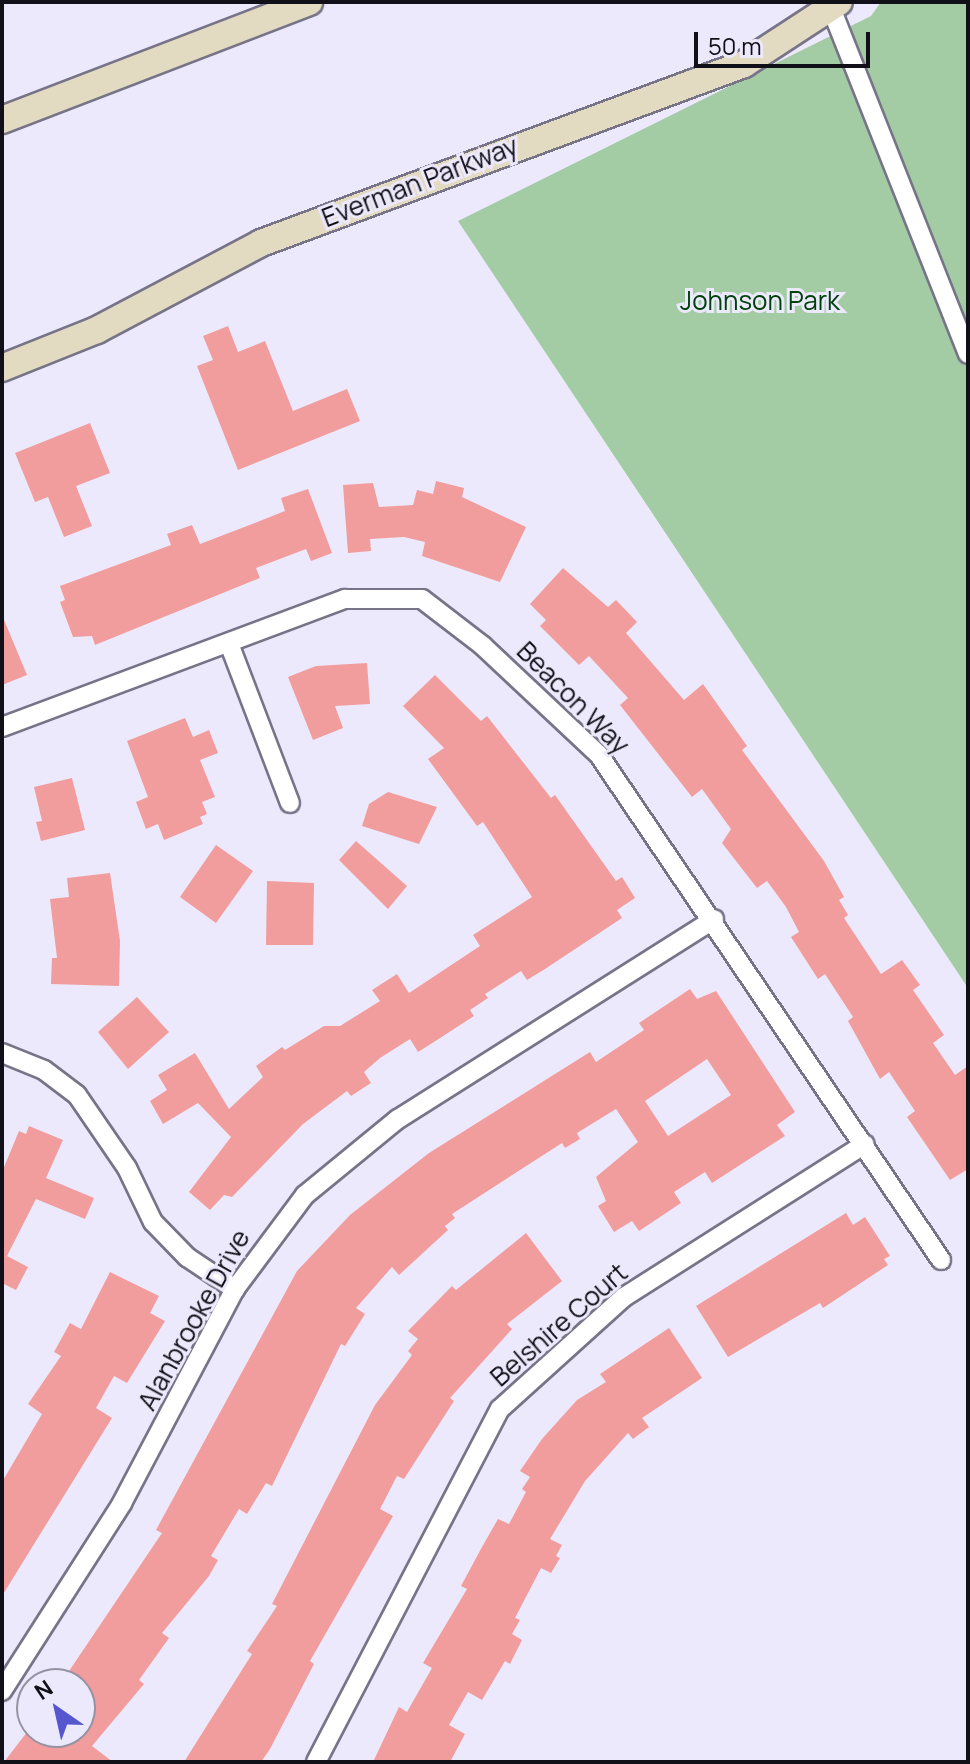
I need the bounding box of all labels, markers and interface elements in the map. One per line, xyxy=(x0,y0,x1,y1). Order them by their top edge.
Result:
scale bar xyxy=(698,16,874,66)
text: 50 m xyxy=(708,29,762,62)
street label: Everman Parkway xyxy=(318,130,522,234)
park label: Johnson Park xyxy=(680,285,840,317)
street label: Beacon Way xyxy=(510,635,636,761)
street label: Alanbrooke Drive xyxy=(132,1224,256,1416)
street label: Belshire Court xyxy=(484,1257,634,1393)
north arrow xyxy=(16,1668,96,1748)
text: N xyxy=(29,1673,59,1707)

